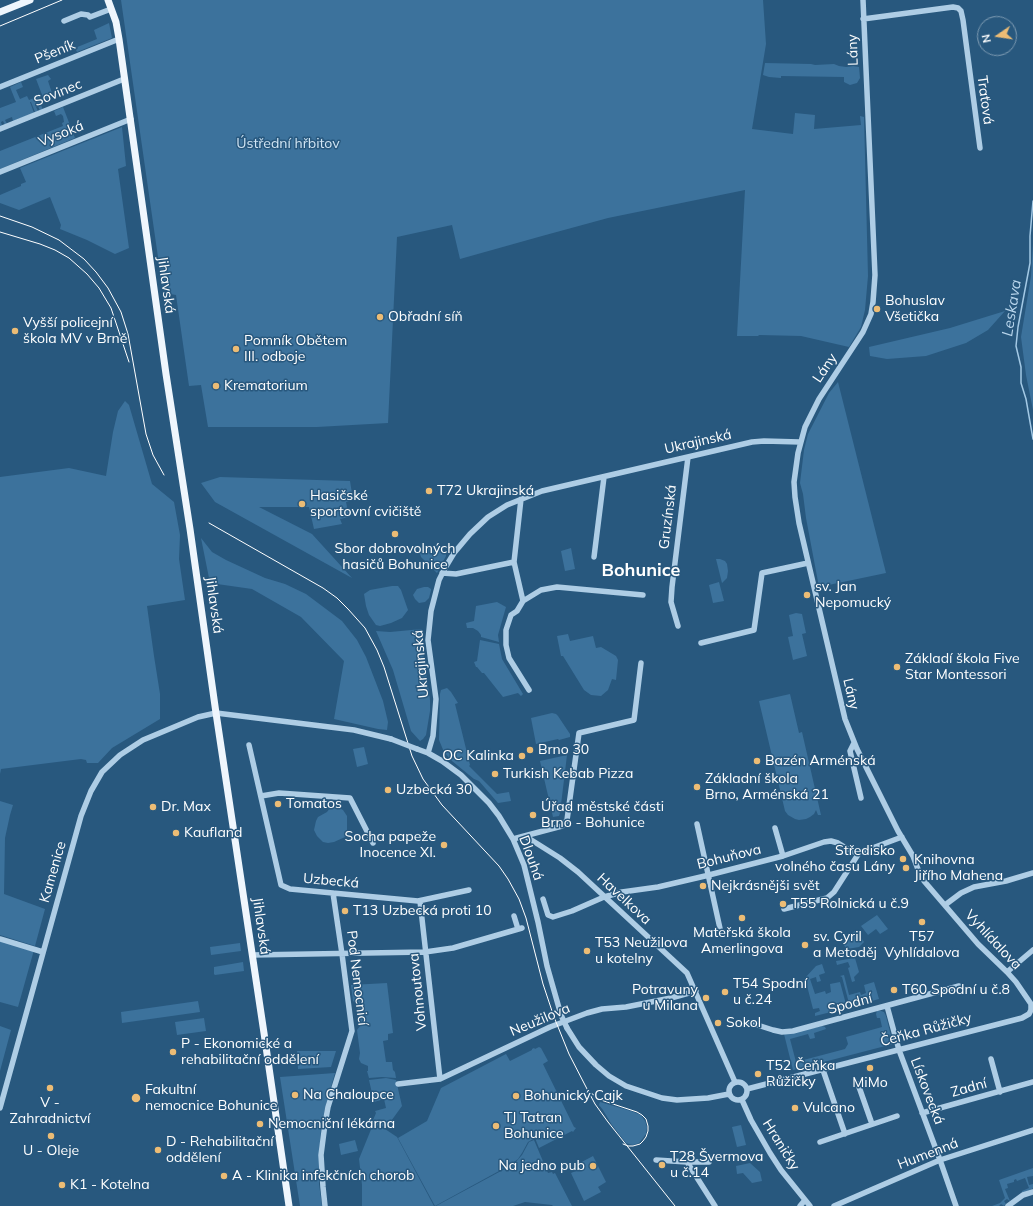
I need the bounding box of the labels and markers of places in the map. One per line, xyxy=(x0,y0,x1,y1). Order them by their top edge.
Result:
place label: Bohuslav Všetička xyxy=(885,293,945,326)
marker: Bohuslav Všetička xyxy=(872,304,882,314)
place label: Obřadní síň xyxy=(388,309,463,325)
marker: Obřadní síň xyxy=(375,312,385,322)
place label: Vyšší policejní škola MV v Brně xyxy=(23,315,127,348)
marker: Vyšší policejní škola MV v Brně xyxy=(10,326,20,336)
place label: Pomník Obětem III. odboje xyxy=(244,333,347,366)
marker: Pomník Obětem III. odboje xyxy=(231,344,241,354)
place label: Krematorium xyxy=(224,378,308,394)
marker: Krematorium xyxy=(211,381,221,391)
place label: T72 Ukrajinská xyxy=(437,483,534,499)
marker: T72 Ukrajinská xyxy=(424,486,434,496)
place label: Hasičské sportovní cvičiště xyxy=(310,488,421,520)
marker: Hasičské sportovní cvičiště xyxy=(297,499,307,509)
marker: Sbor dobrovolných hasičů Bohunice xyxy=(390,529,400,539)
place label: Sbor dobrovolných hasičů Bohunice xyxy=(335,541,455,574)
place label: sv. Jan Nepomucký xyxy=(815,579,891,612)
marker: sv. Jan Nepomucký xyxy=(802,590,812,600)
place label: Základí škola Five Star Montessori xyxy=(905,651,1020,684)
marker: Základí škola Five Star Montessori xyxy=(892,662,902,672)
place label: Brno 30 xyxy=(538,742,589,758)
marker: Brno 30 xyxy=(525,745,535,755)
place label: OC Kalinka xyxy=(442,748,514,764)
marker: OC Kalinka xyxy=(517,751,527,761)
place label: Bazén Arménská xyxy=(765,753,876,769)
marker: Bazén Arménská xyxy=(752,756,762,766)
place label: Turkish Kebab Pizza xyxy=(503,766,633,782)
marker: Turkish Kebab Pizza xyxy=(490,769,500,779)
place label: Základní škola Brno, Arménská 21 xyxy=(705,771,829,804)
place label: Uzbecká 30 xyxy=(396,782,472,798)
marker: Základní škola Brno, Arménská 21 xyxy=(692,782,702,792)
marker: Uzbecká 30 xyxy=(383,785,393,795)
place label: Tomatos xyxy=(286,796,342,812)
place label: Dr. Max xyxy=(161,799,211,815)
marker: Tomatos xyxy=(273,799,283,809)
place label: Úřad městské části Brno - Bohunice xyxy=(541,799,664,832)
marker: Dr. Max xyxy=(148,802,158,812)
marker: Úřad městské části Brno - Bohunice xyxy=(528,810,538,820)
place label: Kaufland xyxy=(184,825,242,841)
marker: Kaufland xyxy=(171,828,181,838)
place label: Socha papeže Inocence XI. xyxy=(345,829,436,862)
marker: Socha papeže Inocence XI. xyxy=(439,840,449,850)
place label: Středisko volného času Lány xyxy=(775,843,895,876)
place label: Knihovna Jiřího Mahena xyxy=(914,852,1003,884)
marker: Středisko volného času Lány xyxy=(898,854,908,864)
marker: Knihovna Jiřího Mahena xyxy=(901,863,911,873)
place label: Nejkrásnějši svět xyxy=(711,878,820,894)
marker: Nejkrásnějši svět xyxy=(698,881,708,891)
place label: T55 Rolnická u č.9 xyxy=(791,896,909,912)
marker: T55 Rolnická u č.9 xyxy=(778,899,788,909)
place label: T13 Uzbecká proti 10 xyxy=(353,903,492,919)
marker: T13 Uzbecká proti 10 xyxy=(340,906,350,916)
marker: Mateřská škola Amerlingova xyxy=(737,913,747,923)
marker: T57 Vyhlídalova xyxy=(917,917,927,927)
place label: Mateřská škola Amerlingova xyxy=(693,925,791,958)
place label: sv. Cyril a Metoděj xyxy=(813,929,877,962)
place label: T57 Vyhlídalova xyxy=(884,929,960,962)
place label: T53 Neužilova u kotelny xyxy=(595,935,688,968)
marker: sv. Cyril a Metoděj xyxy=(800,940,810,950)
marker: T53 Neužilova u kotelny xyxy=(582,946,592,956)
place label: T54 Spodní u č.24 xyxy=(733,976,807,1008)
place label: Potravuny u Milana xyxy=(632,982,698,1014)
place label: T60 Spodní u č.8 xyxy=(902,982,1010,998)
marker: T60 Spodní u č.8 xyxy=(889,985,899,995)
marker: T54 Spodní u č.24 xyxy=(720,987,730,997)
marker: Potravuny u Milana xyxy=(701,993,711,1003)
place label: Sokol xyxy=(726,1015,761,1031)
marker: Sokol xyxy=(713,1018,723,1028)
place label: P - Ekonomické a rehabilitační oddělení xyxy=(181,1036,319,1068)
marker: P - Ekonomické a rehabilitační oddělení xyxy=(168,1047,178,1057)
place label: T52 Čeňka Růžičky xyxy=(766,1058,835,1090)
marker: MiMo xyxy=(865,1063,875,1073)
marker: T52 Čeňka Růžičky xyxy=(753,1069,763,1079)
place label: MiMo xyxy=(852,1075,888,1091)
place label: Fakultní nemocnice Bohunice xyxy=(145,1082,277,1114)
marker: V - Zahradnictví xyxy=(45,1083,55,1093)
place label: Na Chaloupce xyxy=(303,1087,394,1103)
place label: Bohunický Cajk xyxy=(524,1088,623,1104)
marker: Na Chaloupce xyxy=(290,1090,300,1100)
marker: Bohunický Cajk xyxy=(511,1091,521,1101)
marker: Fakultní nemocnice Bohunice xyxy=(130,1092,142,1104)
place label: V - Zahradnictví xyxy=(10,1095,90,1128)
place label: Vulcano xyxy=(803,1100,855,1116)
marker: Vulcano xyxy=(790,1103,800,1113)
place label: TJ Tatran Bohunice xyxy=(504,1110,564,1142)
place label: Nemocniční lékárna xyxy=(268,1116,395,1132)
marker: Nemocniční lékárna xyxy=(255,1119,265,1129)
marker: TJ Tatran Bohunice xyxy=(491,1121,501,1131)
marker: U - Oleje xyxy=(46,1131,56,1141)
place label: D - Rehabilitační oddělení xyxy=(166,1134,274,1166)
place label: U - Oleje xyxy=(23,1143,79,1159)
marker: D - Rehabilitační oddělení xyxy=(153,1145,163,1155)
place label: T28 Švermova u č.14 xyxy=(670,1149,763,1182)
place label: Na jedno pub xyxy=(498,1158,585,1174)
marker: T28 Švermova u č.14 xyxy=(657,1160,667,1170)
marker: Na jedno pub xyxy=(588,1161,598,1171)
place label: A - Klinika infekčních chorob xyxy=(232,1168,414,1184)
marker: A - Klinika infekčních chorob xyxy=(219,1171,229,1181)
place label: K1 - Kotelna xyxy=(70,1177,150,1193)
marker: K1 - Kotelna xyxy=(57,1180,67,1190)

